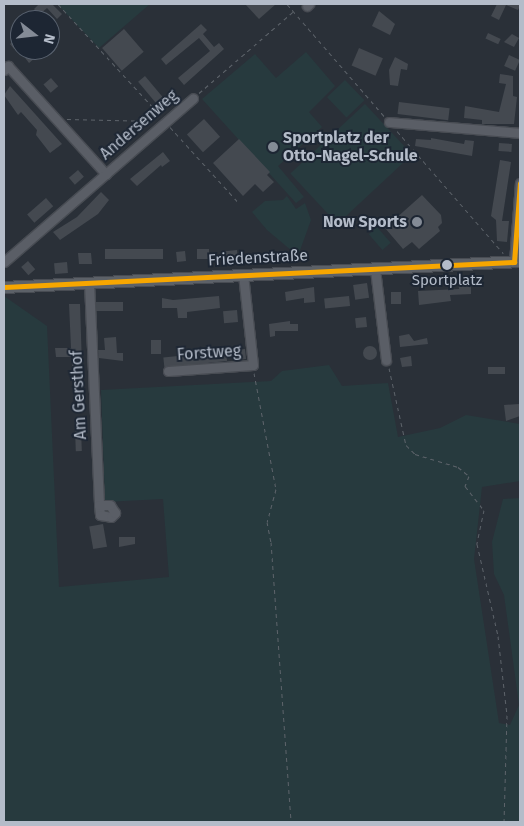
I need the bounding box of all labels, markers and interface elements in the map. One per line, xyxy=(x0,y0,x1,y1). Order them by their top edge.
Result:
north arrow xyxy=(10,10,60,60)
text: N xyxy=(39,32,58,46)
street label: Andersenweg xyxy=(96,86,182,164)
place label: Sportplatz der Otto-Nagel-Schule xyxy=(283,128,418,166)
marker: Sportplatz der Otto-Nagel-Schule xyxy=(267,141,279,153)
place label: Now Sports xyxy=(323,212,407,232)
marker: Now Sports xyxy=(411,216,423,228)
street label: Friedenstraße xyxy=(207,246,309,270)
marker: Sportplatz xyxy=(442,260,452,270)
place label: Sportplatz xyxy=(412,272,482,290)
street label: Forstweg xyxy=(176,341,242,365)
street label: Am Gersthof xyxy=(67,350,91,440)

